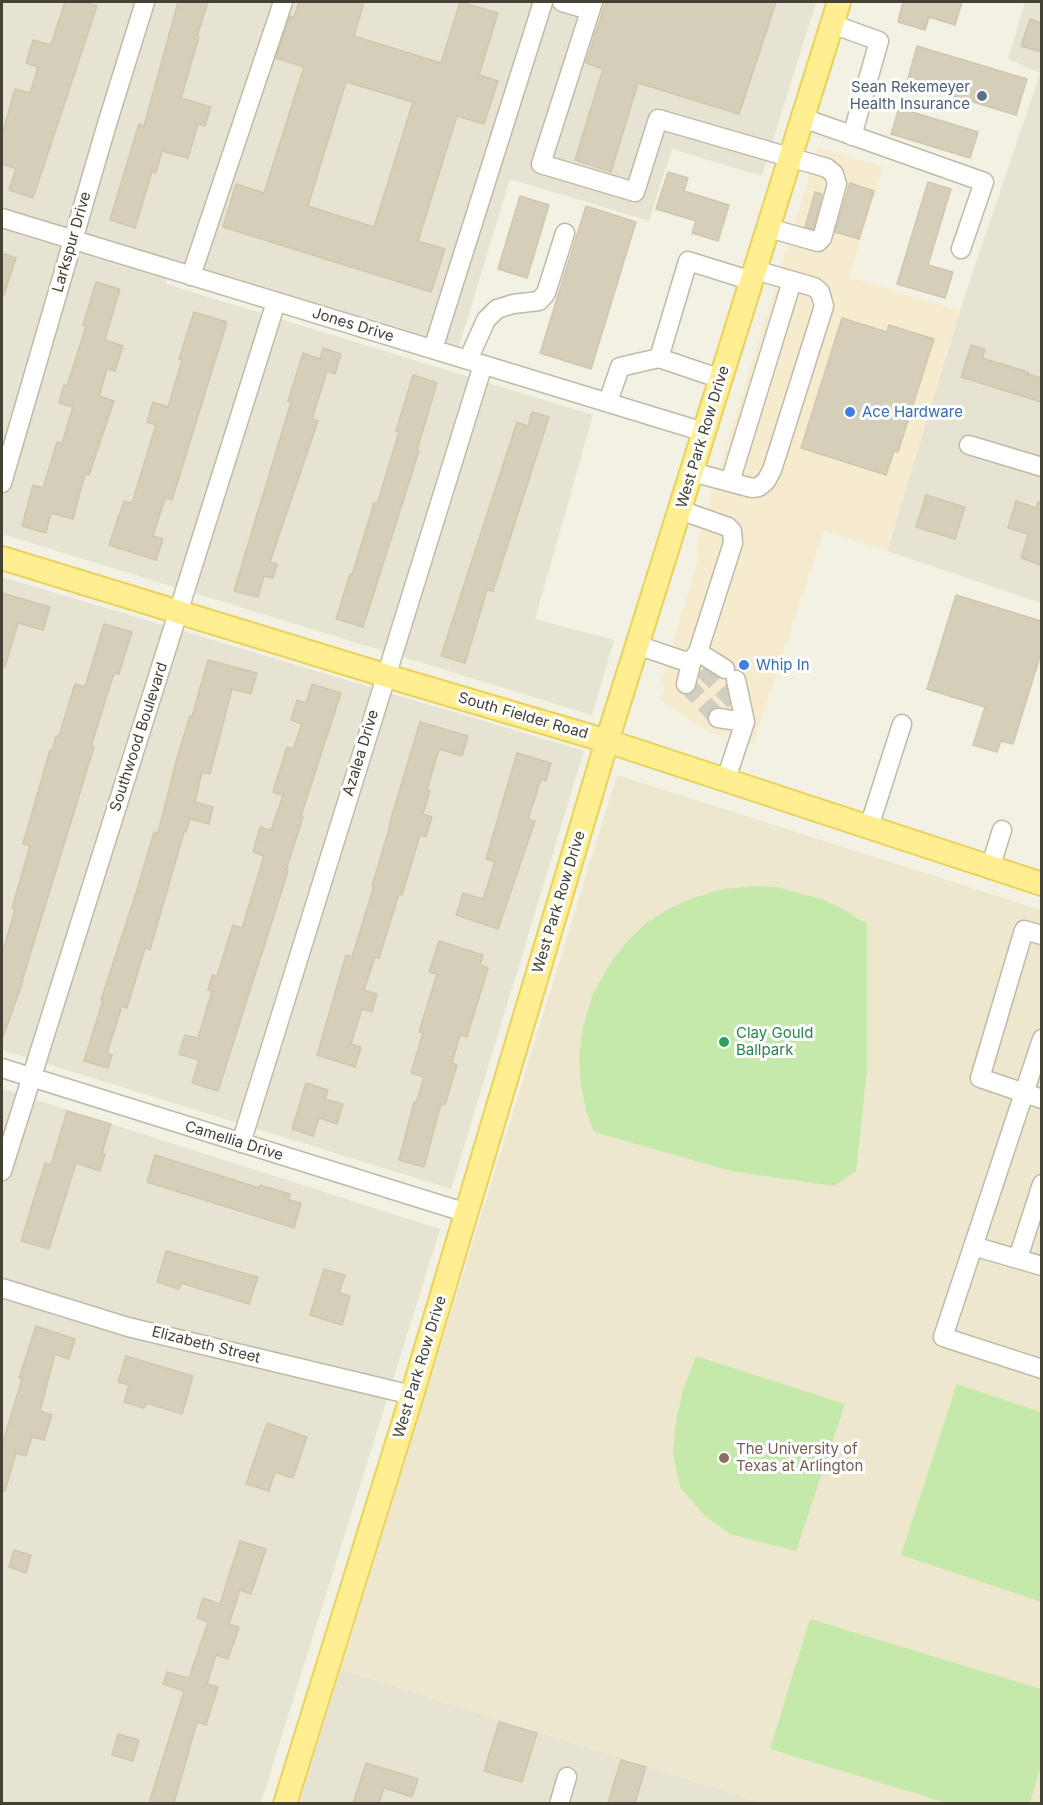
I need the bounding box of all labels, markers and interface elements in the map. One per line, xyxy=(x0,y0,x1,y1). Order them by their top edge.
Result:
place label: Sean Rekemeyer Health Insurance xyxy=(850,78,970,113)
marker: Sean Rekemeyer Health Insurance xyxy=(975,89,989,103)
street label: Larkspur Drive xyxy=(49,189,95,295)
street label: Jones Drive xyxy=(310,304,396,346)
street label: West Park Row Drive xyxy=(673,364,733,510)
place label: Ace Hardware xyxy=(862,403,963,421)
marker: Ace Hardware xyxy=(843,405,857,419)
place label: Whip In xyxy=(756,656,810,674)
marker: Whip In xyxy=(737,658,751,672)
street label: Southwood Boulevard xyxy=(106,660,172,814)
street label: South Fielder Road xyxy=(456,689,590,743)
street label: Azalea Drive xyxy=(339,708,383,798)
street label: West Park Row Drive xyxy=(529,829,589,975)
place label: Clay Gould Ballpark xyxy=(736,1024,813,1059)
marker: Clay Gould Ballpark xyxy=(717,1035,731,1049)
street label: Camellia Drive xyxy=(183,1117,285,1165)
street label: West Park Row Drive xyxy=(390,1294,450,1440)
street label: Elizabeth Street xyxy=(150,1323,262,1367)
place label: The University of Texas at Arlington xyxy=(736,1440,863,1475)
marker: The University of Texas at Arlington xyxy=(717,1451,731,1465)

